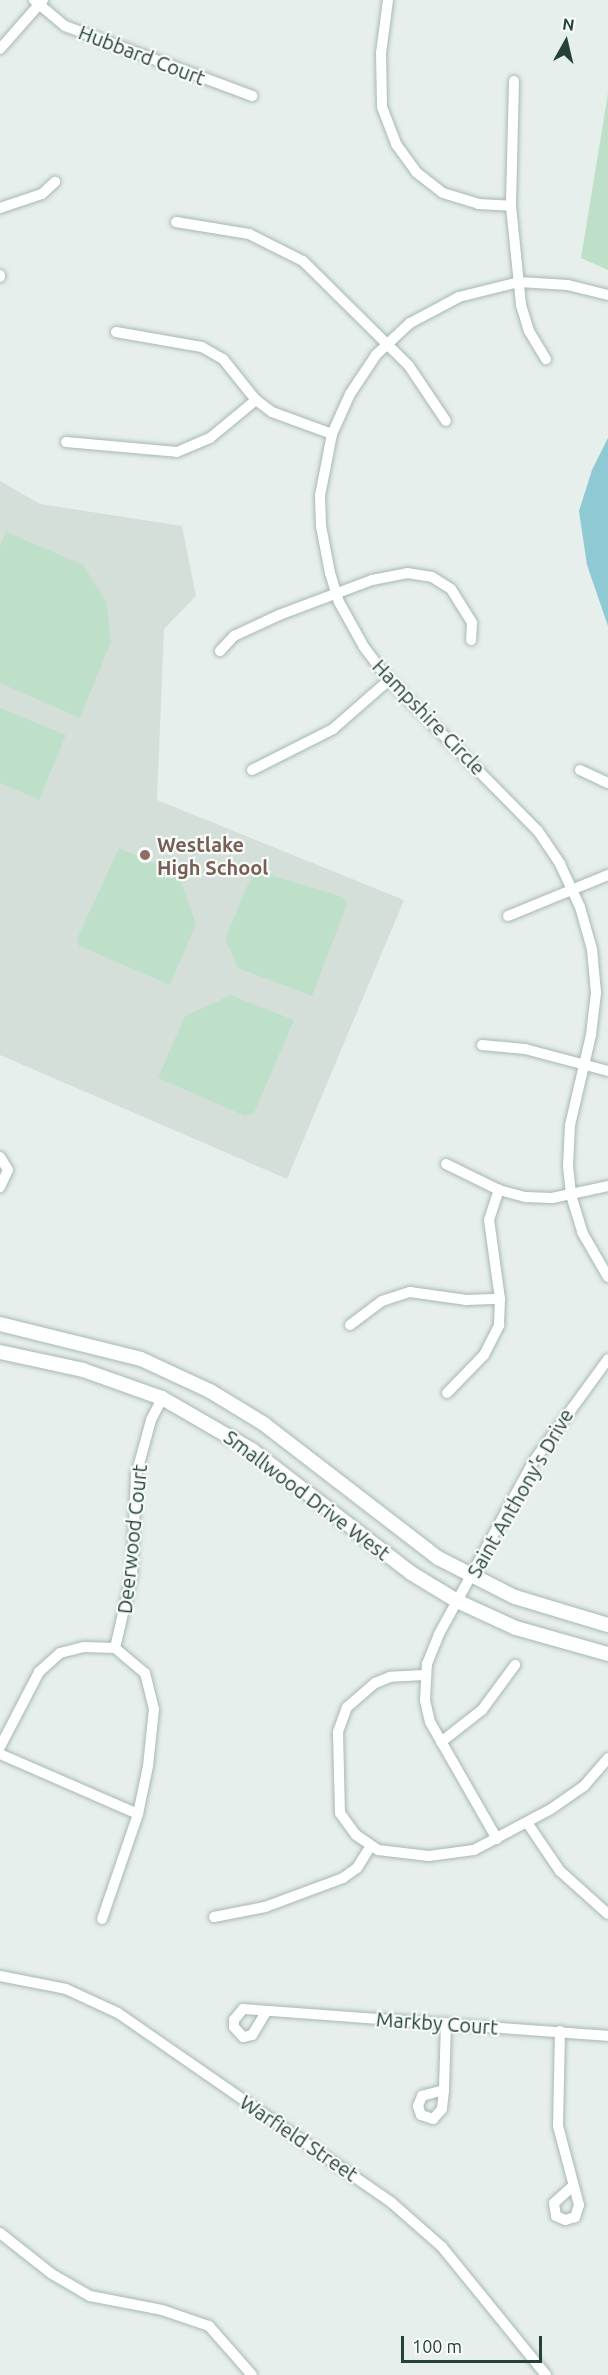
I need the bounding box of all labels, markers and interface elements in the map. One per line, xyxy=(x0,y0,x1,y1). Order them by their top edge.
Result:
north arrow xyxy=(536,12,596,72)
text: N xyxy=(561,14,576,34)
street label: Hubbard Court xyxy=(75,20,209,90)
street label: Hampshire Circle xyxy=(368,654,490,780)
place label: Westlake High School xyxy=(157,832,268,879)
marker: Westlake High School xyxy=(138,848,152,862)
street label: Saint Anthony's Drive xyxy=(462,1404,578,1582)
street label: Smallwood Drive West xyxy=(219,1425,395,1565)
street label: Deerwood Court xyxy=(112,1463,152,1615)
street label: Markby Court xyxy=(375,2007,499,2039)
street label: Warfield Street xyxy=(236,2090,362,2186)
scale bar xyxy=(404,2324,545,2362)
text: 100 m xyxy=(412,2336,462,2356)

